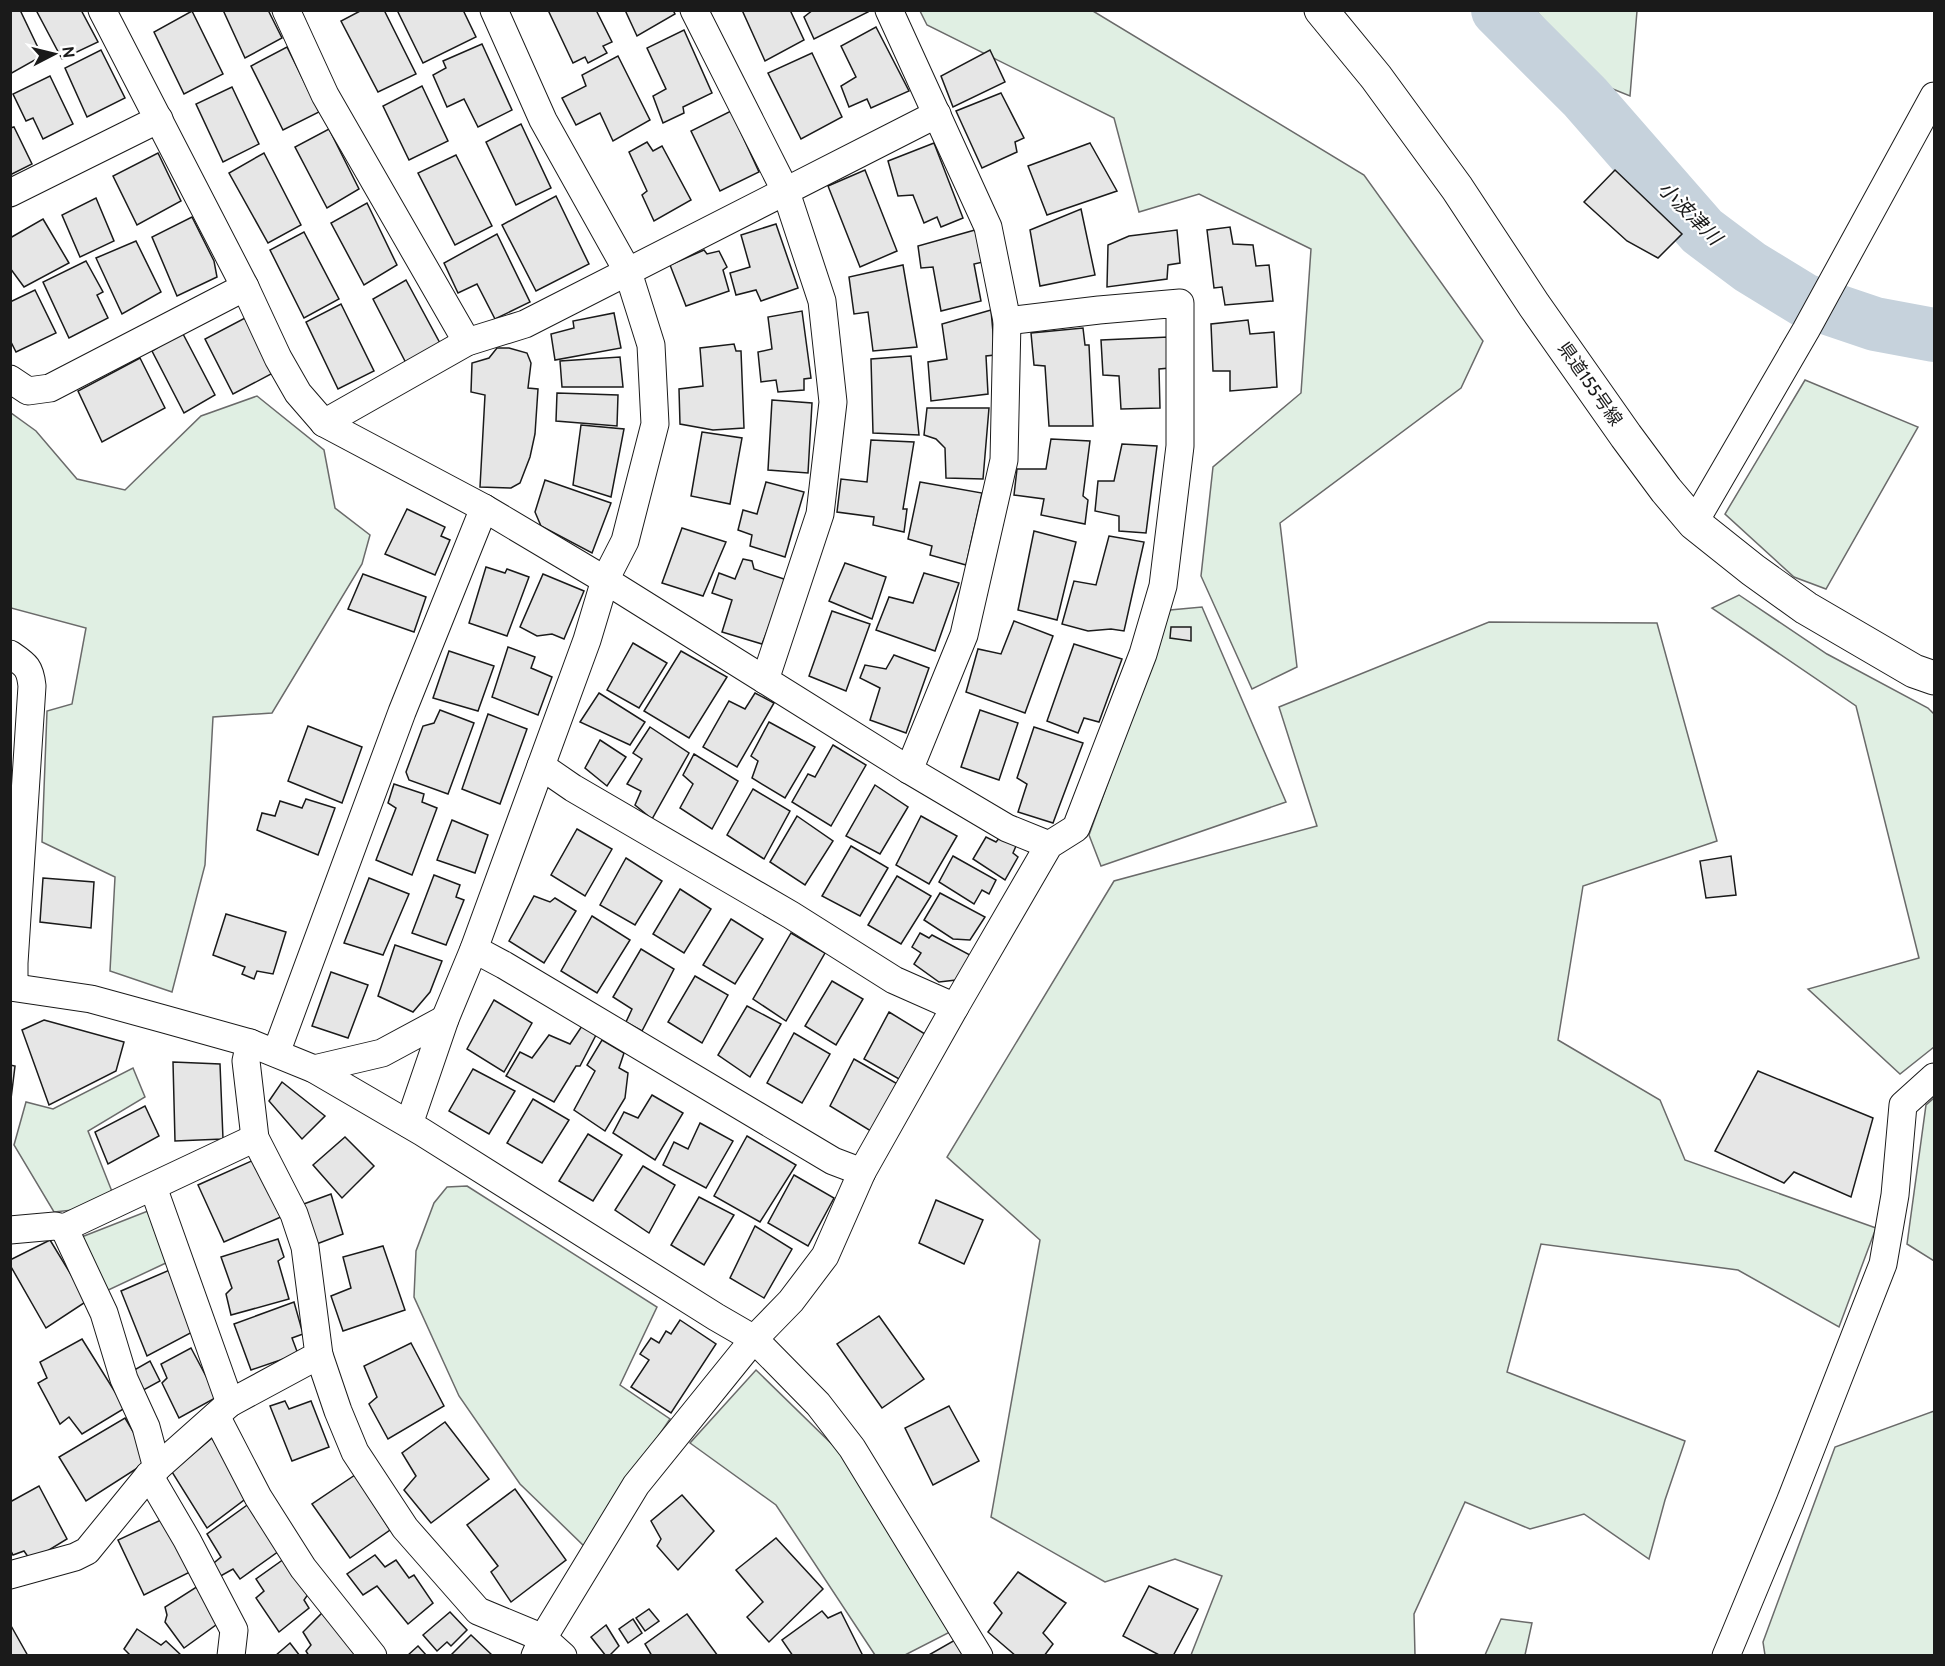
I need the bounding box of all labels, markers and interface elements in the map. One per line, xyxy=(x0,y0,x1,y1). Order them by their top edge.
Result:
north arrow xyxy=(24,24,84,84)
text: N xyxy=(58,45,79,59)
water label: 小波津川 xyxy=(1653,176,1728,251)
street label: 県道155号線 xyxy=(1553,338,1627,430)

